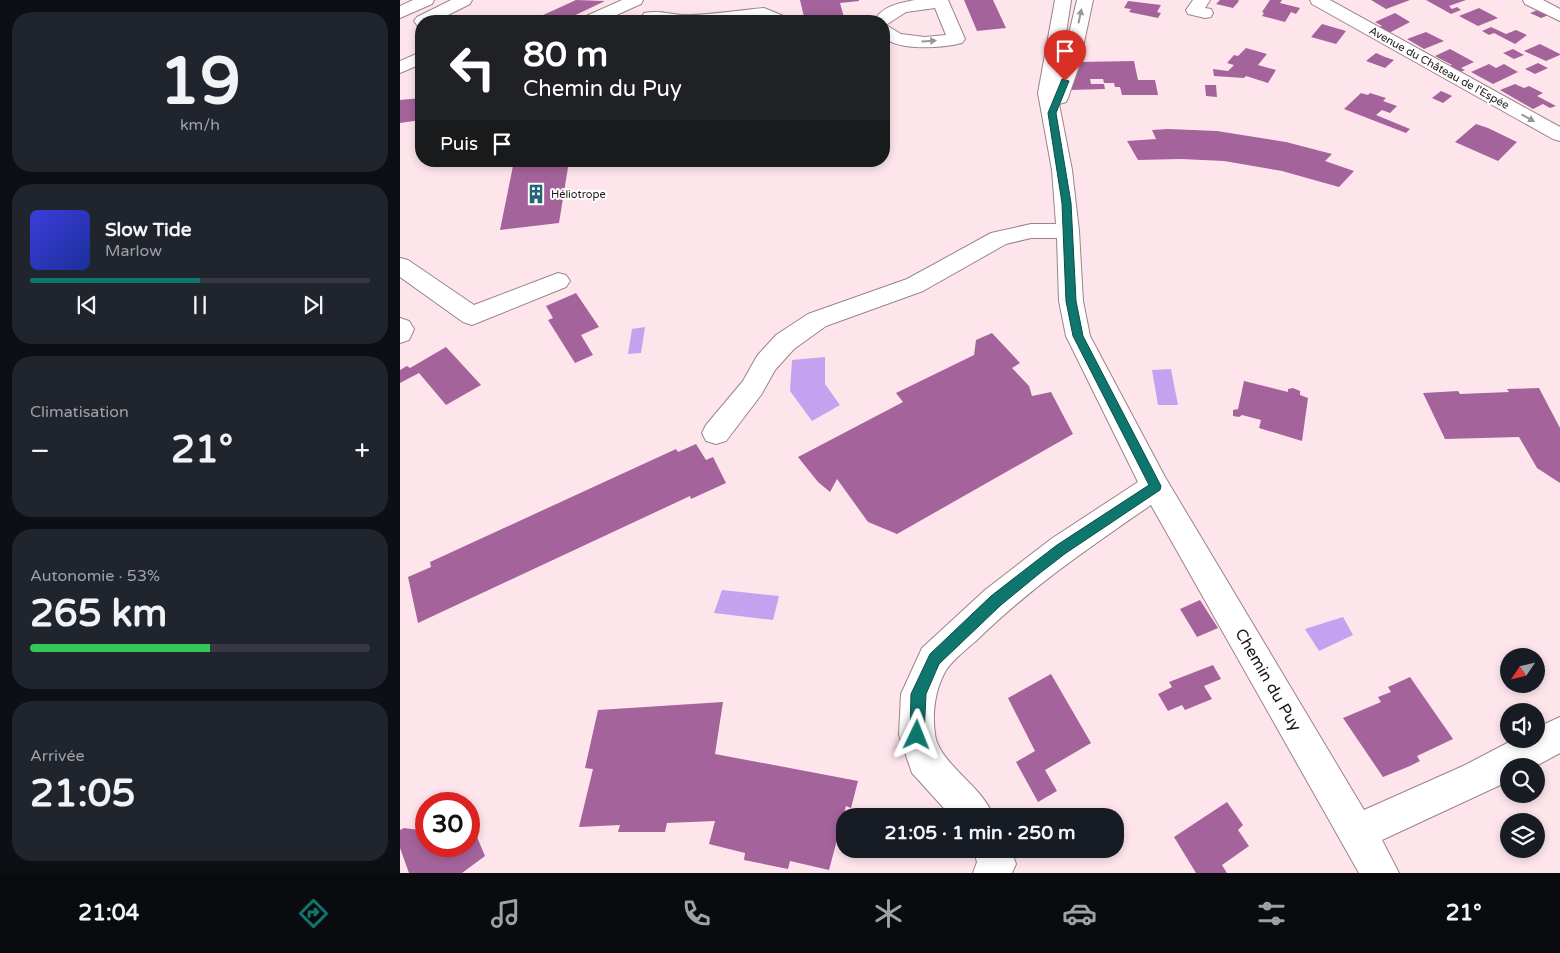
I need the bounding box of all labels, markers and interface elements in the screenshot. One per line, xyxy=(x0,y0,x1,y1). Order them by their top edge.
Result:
one-way arrow xyxy=(1076,9,1084,24)
street label: Avenue du Château de l'Espée xyxy=(1367,24,1511,112)
pin xyxy=(1044,30,1086,81)
text: 80 m xyxy=(523,34,608,76)
icon: left xyxy=(440,35,505,100)
one-way arrow xyxy=(922,37,938,45)
icon: arrive xyxy=(1051,37,1079,65)
text: 19 xyxy=(159,43,241,122)
text: Chemin du Puy xyxy=(523,76,682,102)
one-way arrow xyxy=(1522,113,1535,122)
text: km/h xyxy=(180,115,220,135)
icon: arrive xyxy=(488,130,516,158)
text: Puis xyxy=(440,133,478,155)
building icon: Héliotrope xyxy=(525,183,547,205)
place label: Héliotrope xyxy=(551,188,606,201)
text: Slow Tide xyxy=(105,219,192,241)
text: Marlow xyxy=(105,241,162,261)
icon: previous xyxy=(73,291,101,319)
icon: pause xyxy=(186,291,214,319)
icon: next xyxy=(299,291,327,319)
text: Climatisation xyxy=(30,402,129,422)
text: 21° xyxy=(171,427,233,473)
text: − xyxy=(30,434,50,468)
text: + xyxy=(354,434,370,468)
text: Autonomie · 53% xyxy=(30,566,160,586)
text: 265 km xyxy=(30,591,167,637)
street label: Chemin du Puy xyxy=(1230,625,1306,735)
north arrow xyxy=(1500,648,1545,692)
map controls xyxy=(1500,648,1545,858)
button: sound xyxy=(1500,703,1545,748)
position arrow xyxy=(890,708,942,760)
text: Arrivée xyxy=(30,746,85,766)
button: search xyxy=(1500,758,1545,803)
text: 21:05 xyxy=(30,771,135,817)
speed limit sign: 30 xyxy=(415,792,480,857)
button: layers xyxy=(1500,813,1545,858)
text: 21:05 · 1 min · 250 m xyxy=(884,822,1076,844)
icon: directions xyxy=(296,896,331,931)
icon: music xyxy=(488,896,523,931)
icon: phone xyxy=(679,896,714,931)
icon: climate xyxy=(871,896,906,931)
icon: car xyxy=(1062,896,1097,931)
icon: filters xyxy=(1254,896,1289,931)
text: 21:04 xyxy=(78,900,139,926)
text: 21° xyxy=(1446,900,1482,926)

